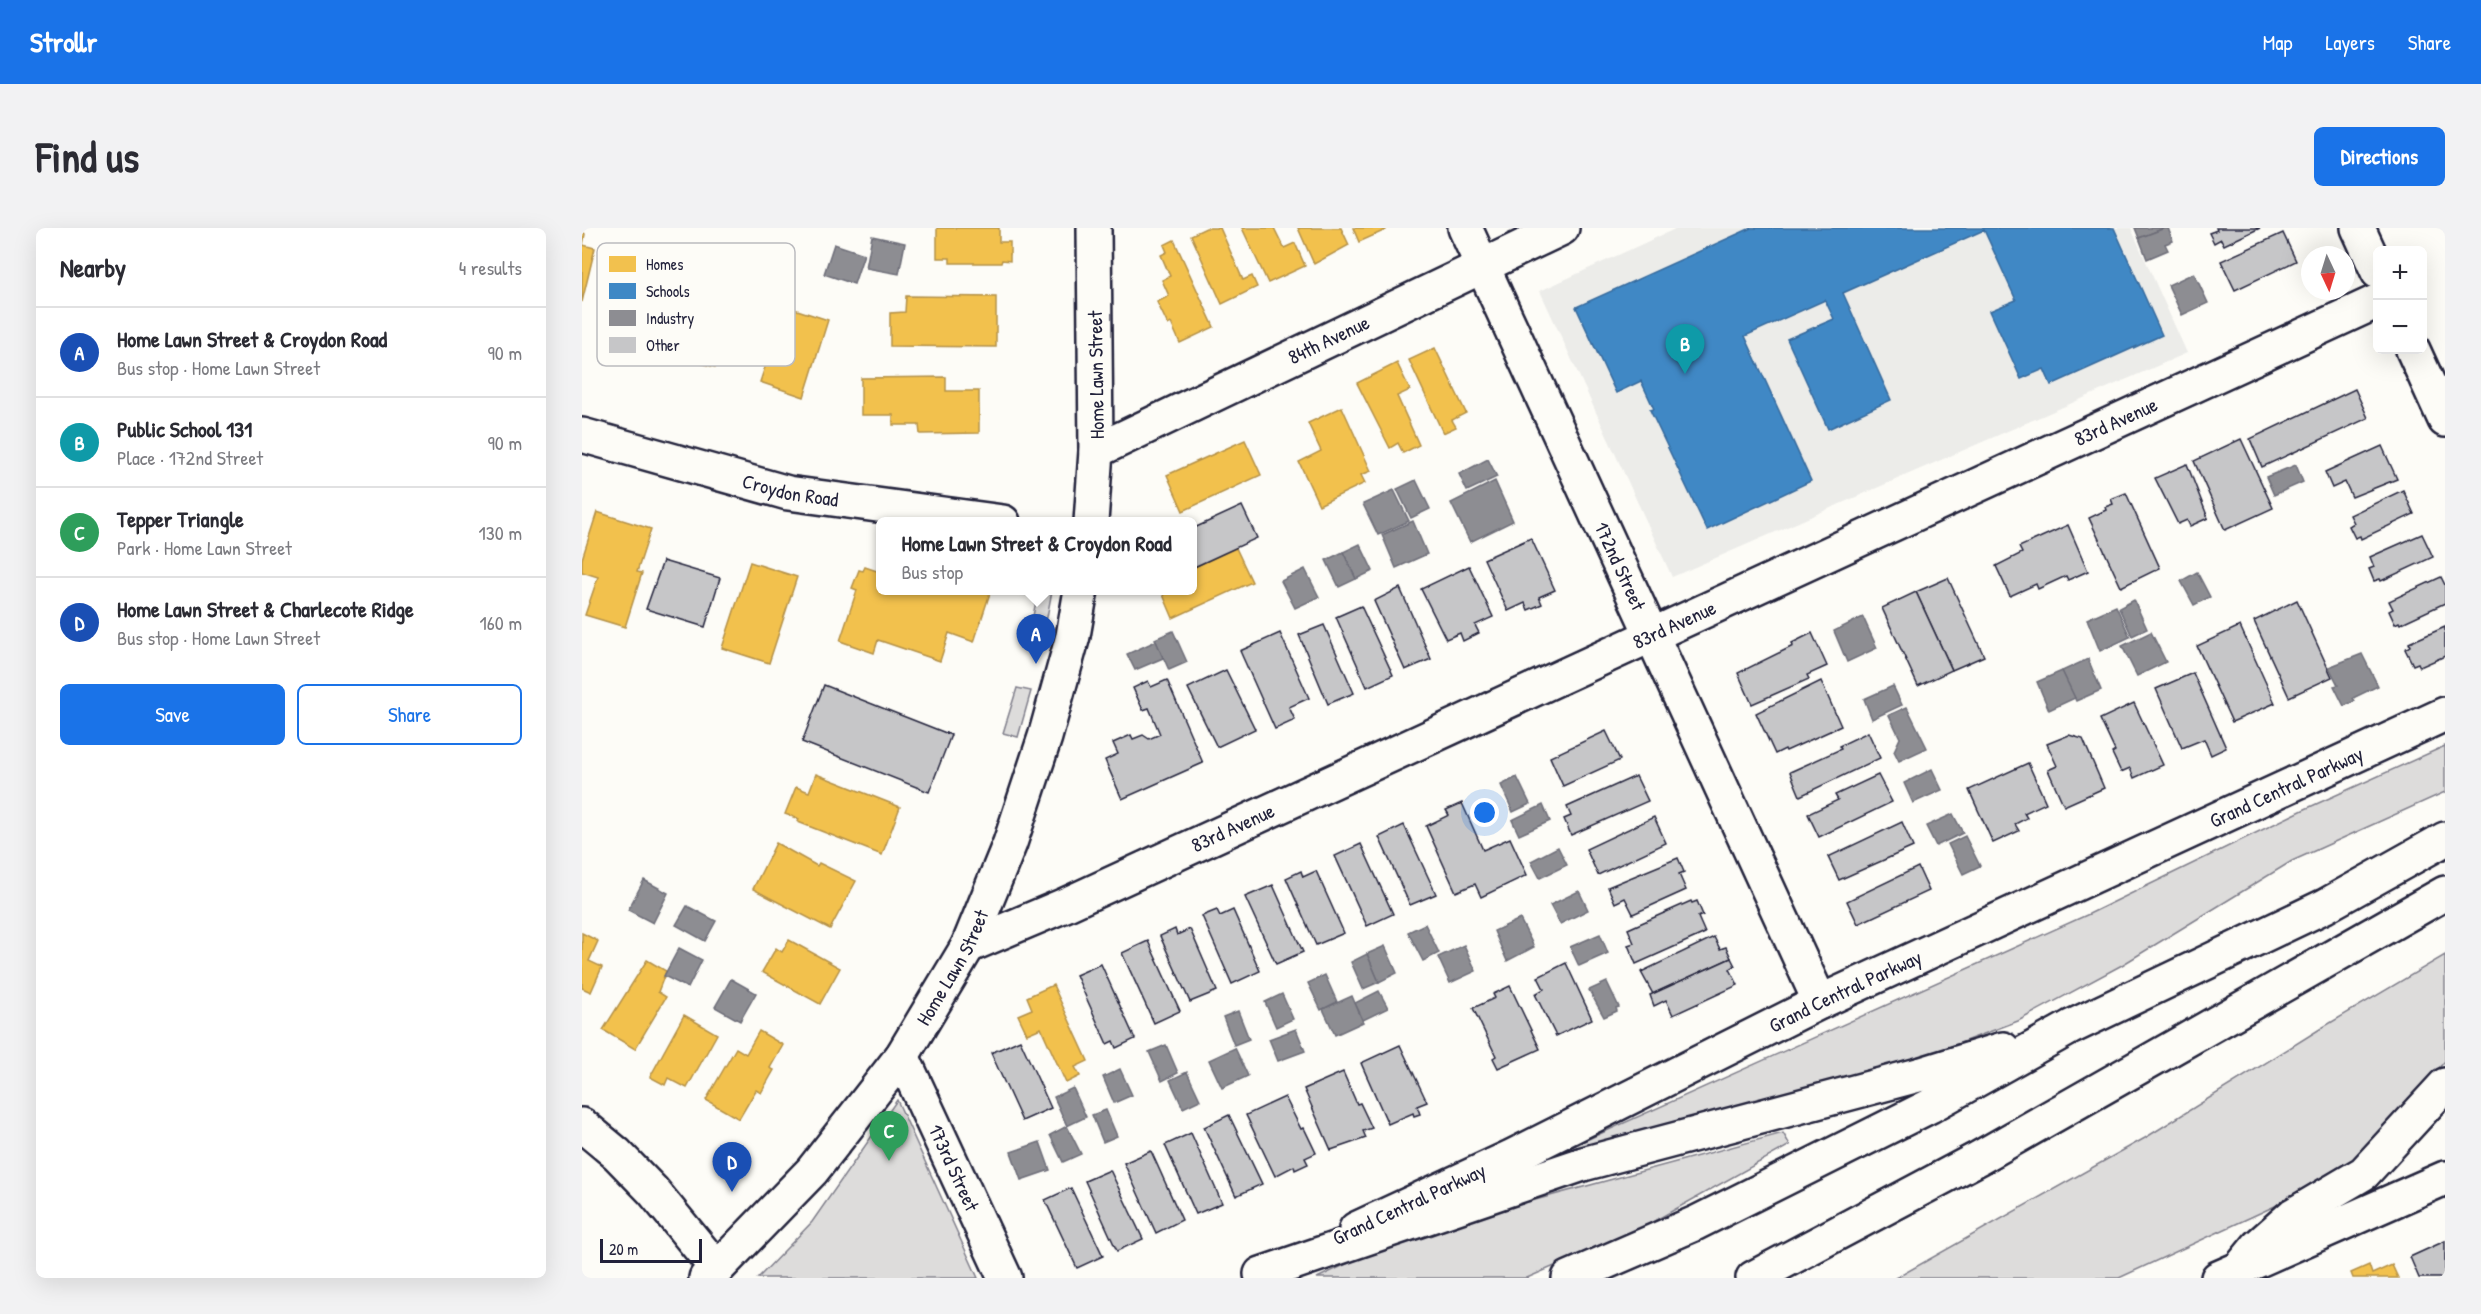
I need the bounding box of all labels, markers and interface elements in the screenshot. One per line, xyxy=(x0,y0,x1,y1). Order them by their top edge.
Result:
text: Strollr xyxy=(30,23,97,61)
text: Map xyxy=(2263,28,2292,57)
text: Layers xyxy=(2325,28,2375,57)
text: Share xyxy=(2408,28,2451,57)
button: Directions xyxy=(2314,127,2445,186)
text: Find us xyxy=(36,128,139,185)
legend xyxy=(597,243,795,366)
north arrow xyxy=(2301,246,2355,300)
map controls xyxy=(2373,246,2427,354)
button: + xyxy=(2373,246,2427,300)
text: Nearby xyxy=(60,250,126,285)
text: Homes xyxy=(646,253,683,275)
text: 4 results xyxy=(459,254,522,281)
text: Schools xyxy=(646,280,690,302)
button: − xyxy=(2373,300,2427,354)
text: Industry xyxy=(646,307,694,329)
street label: 84th Avenue xyxy=(1284,308,1374,370)
street label: Home Lawn Street xyxy=(1081,310,1110,439)
text: Home Lawn Street & Croydon Road xyxy=(117,324,387,354)
pin: B xyxy=(1666,324,1704,374)
text: Other xyxy=(646,334,680,356)
text: A xyxy=(75,339,84,366)
text: 90 m xyxy=(488,339,522,366)
text: Bus stop · Home Lawn Street xyxy=(117,354,320,381)
street label: 83rd Avenue xyxy=(2070,390,2162,452)
text: Public School 131 xyxy=(117,414,252,444)
text: B xyxy=(74,429,85,456)
text: 90 m xyxy=(488,429,522,456)
text: Place · 172nd Street xyxy=(117,444,263,471)
street label: Croydon Road xyxy=(739,467,840,513)
text: Tepper Triangle xyxy=(117,504,244,534)
popup xyxy=(876,517,1197,595)
street label: 172nd Street xyxy=(1589,517,1653,616)
text: C xyxy=(74,519,85,546)
text: 130 m xyxy=(479,519,522,546)
text: Home Lawn Street & Croydon Road xyxy=(901,528,1172,558)
text: Park · Home Lawn Street xyxy=(117,534,292,561)
text: Bus stop xyxy=(901,558,963,585)
street label: 83rd Avenue xyxy=(1628,593,1720,655)
text: Home Lawn Street & Charlecote Ridge xyxy=(117,594,414,624)
text: D xyxy=(75,609,84,636)
text: 160 m xyxy=(480,609,522,636)
pin: A xyxy=(1016,614,1056,664)
text: Bus stop · Home Lawn Street xyxy=(117,624,320,651)
button: Save xyxy=(60,684,285,745)
button: Share xyxy=(297,684,522,745)
street label: Grand Central Parkway xyxy=(2205,740,2367,834)
street label: 83rd Avenue xyxy=(1187,797,1278,858)
your location xyxy=(1470,798,1499,827)
street label: Home Lawn Street xyxy=(910,904,995,1030)
street label: Grand Central Parkway xyxy=(1764,943,1926,1039)
pin: C xyxy=(870,1112,908,1161)
street label: 173rd Street xyxy=(922,1120,986,1216)
pin: D xyxy=(712,1142,752,1192)
street label: Grand Central Parkway xyxy=(1328,1156,1490,1251)
scale bar xyxy=(600,1236,702,1264)
text: 20 m xyxy=(609,1238,638,1260)

